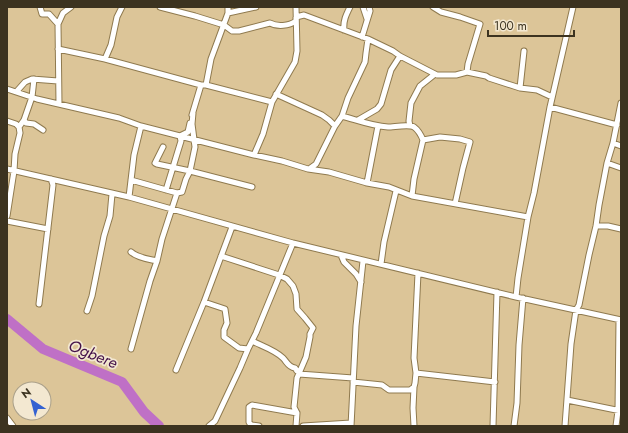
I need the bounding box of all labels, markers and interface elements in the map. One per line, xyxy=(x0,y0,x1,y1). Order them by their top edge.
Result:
scale bar xyxy=(488,12,574,38)
text: 100 m xyxy=(494,17,527,35)
water label: Ogbere xyxy=(65,334,121,374)
north arrow xyxy=(12,381,52,421)
text: N xyxy=(18,384,34,402)

